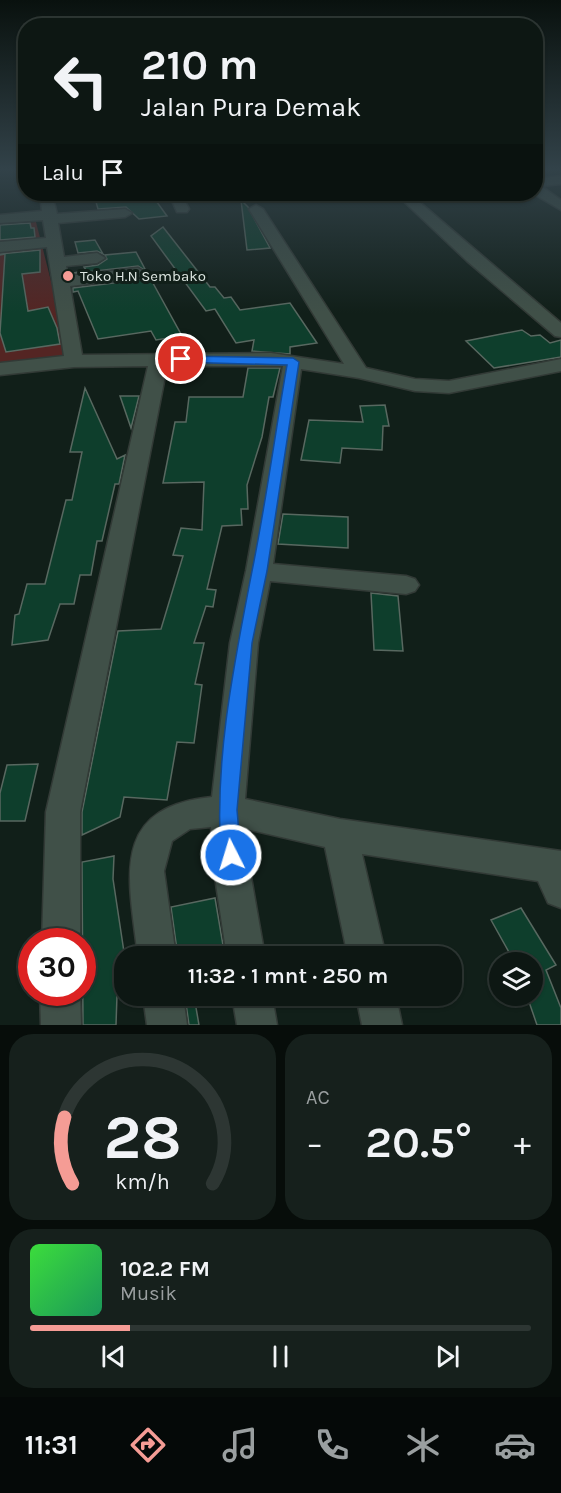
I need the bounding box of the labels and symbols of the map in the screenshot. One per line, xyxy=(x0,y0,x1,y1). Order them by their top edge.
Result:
place label: Toko H.N Sembako xyxy=(80,267,206,285)
marker: Toko H.N Sembako xyxy=(61,269,75,283)
pin xyxy=(155,333,206,384)
position arrow xyxy=(199,823,263,887)
speed limit sign: 30 xyxy=(18,928,96,1006)

